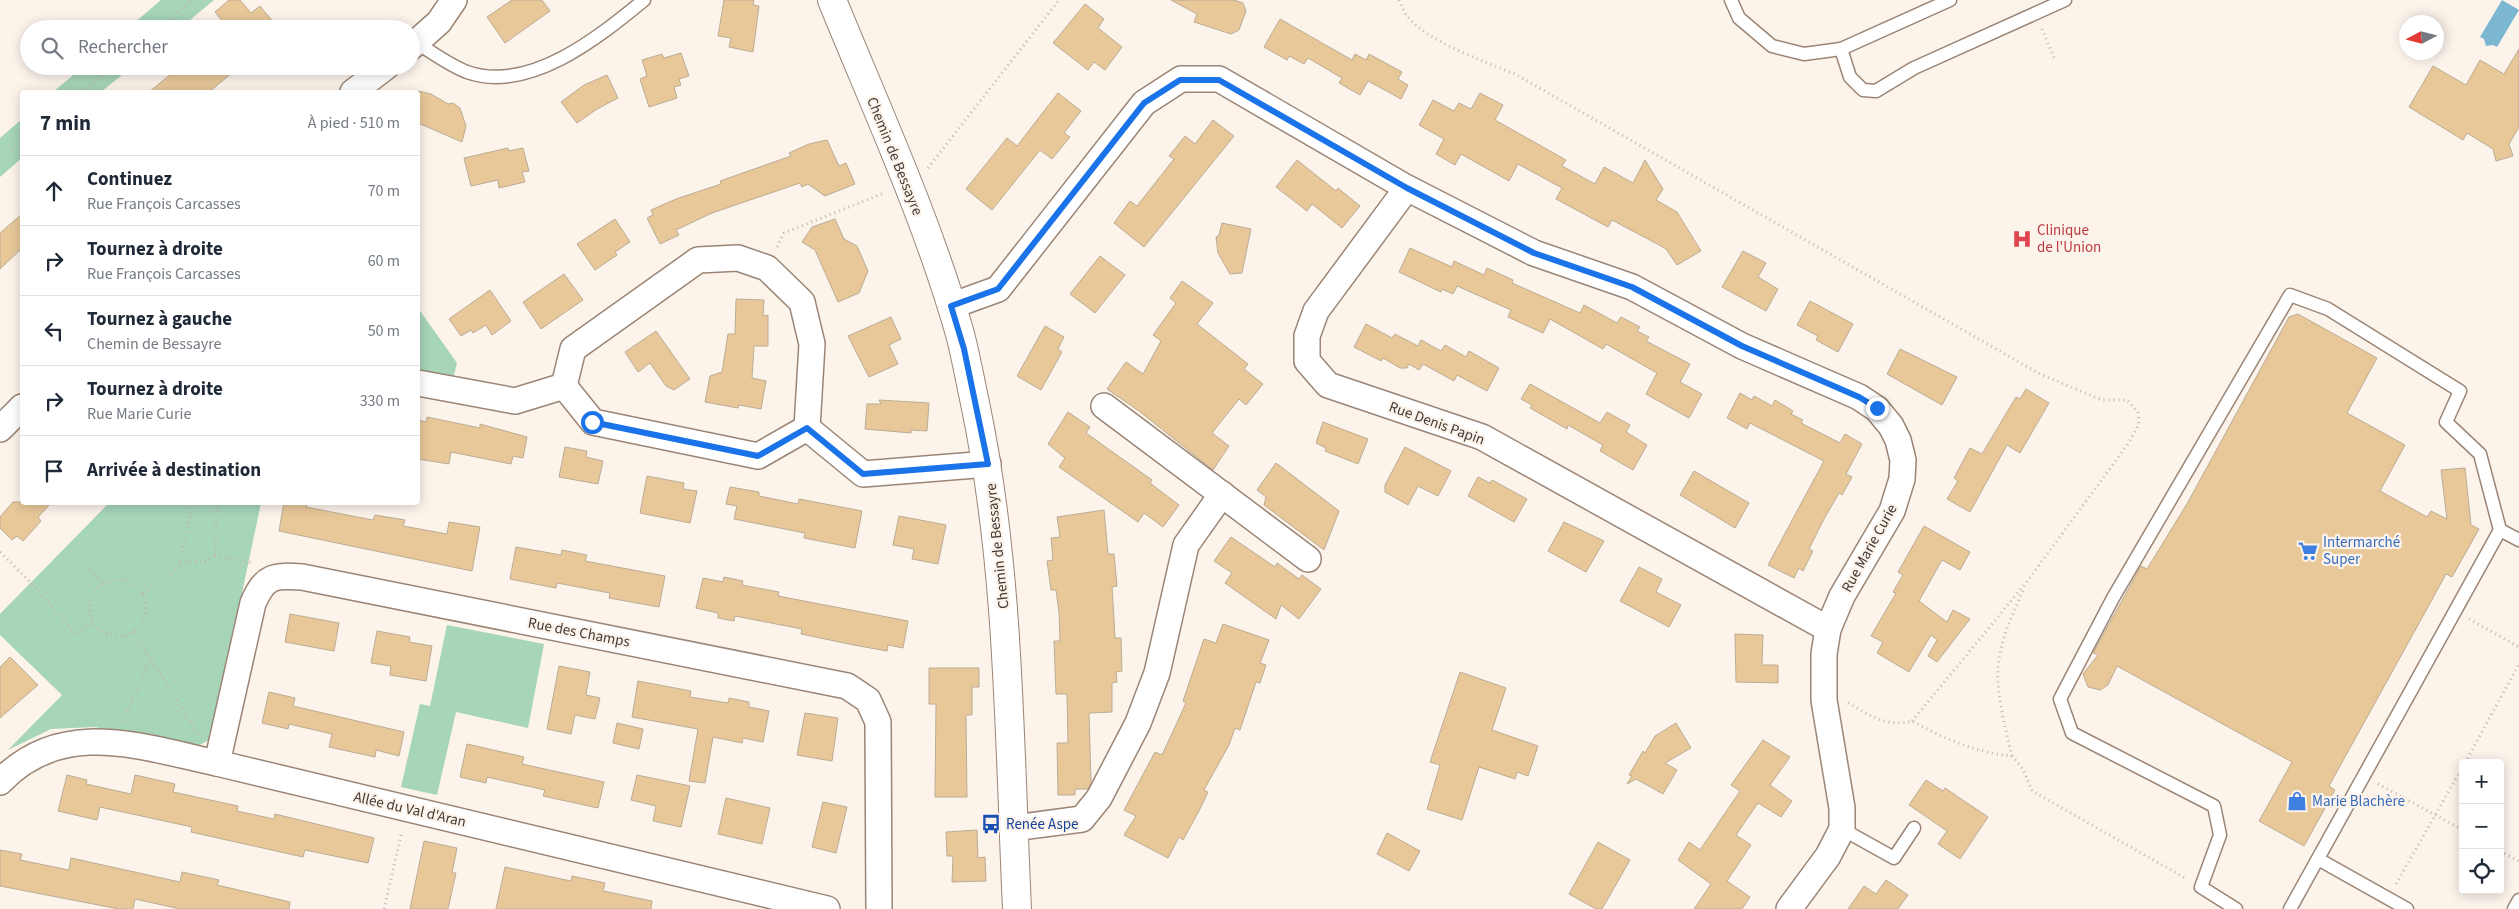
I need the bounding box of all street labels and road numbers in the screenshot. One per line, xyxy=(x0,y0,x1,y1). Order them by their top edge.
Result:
street label: Chemin de Bessayre xyxy=(861,94,928,219)
street label: Rue Denis Papin xyxy=(1386,396,1488,451)
street label: Chemin de Bessayre xyxy=(980,482,1015,610)
street label: Rue Marie Curie xyxy=(1837,500,1902,596)
street label: Rue des Champs xyxy=(526,612,632,653)
street label: Allée du Val d'Aran xyxy=(352,786,468,833)

